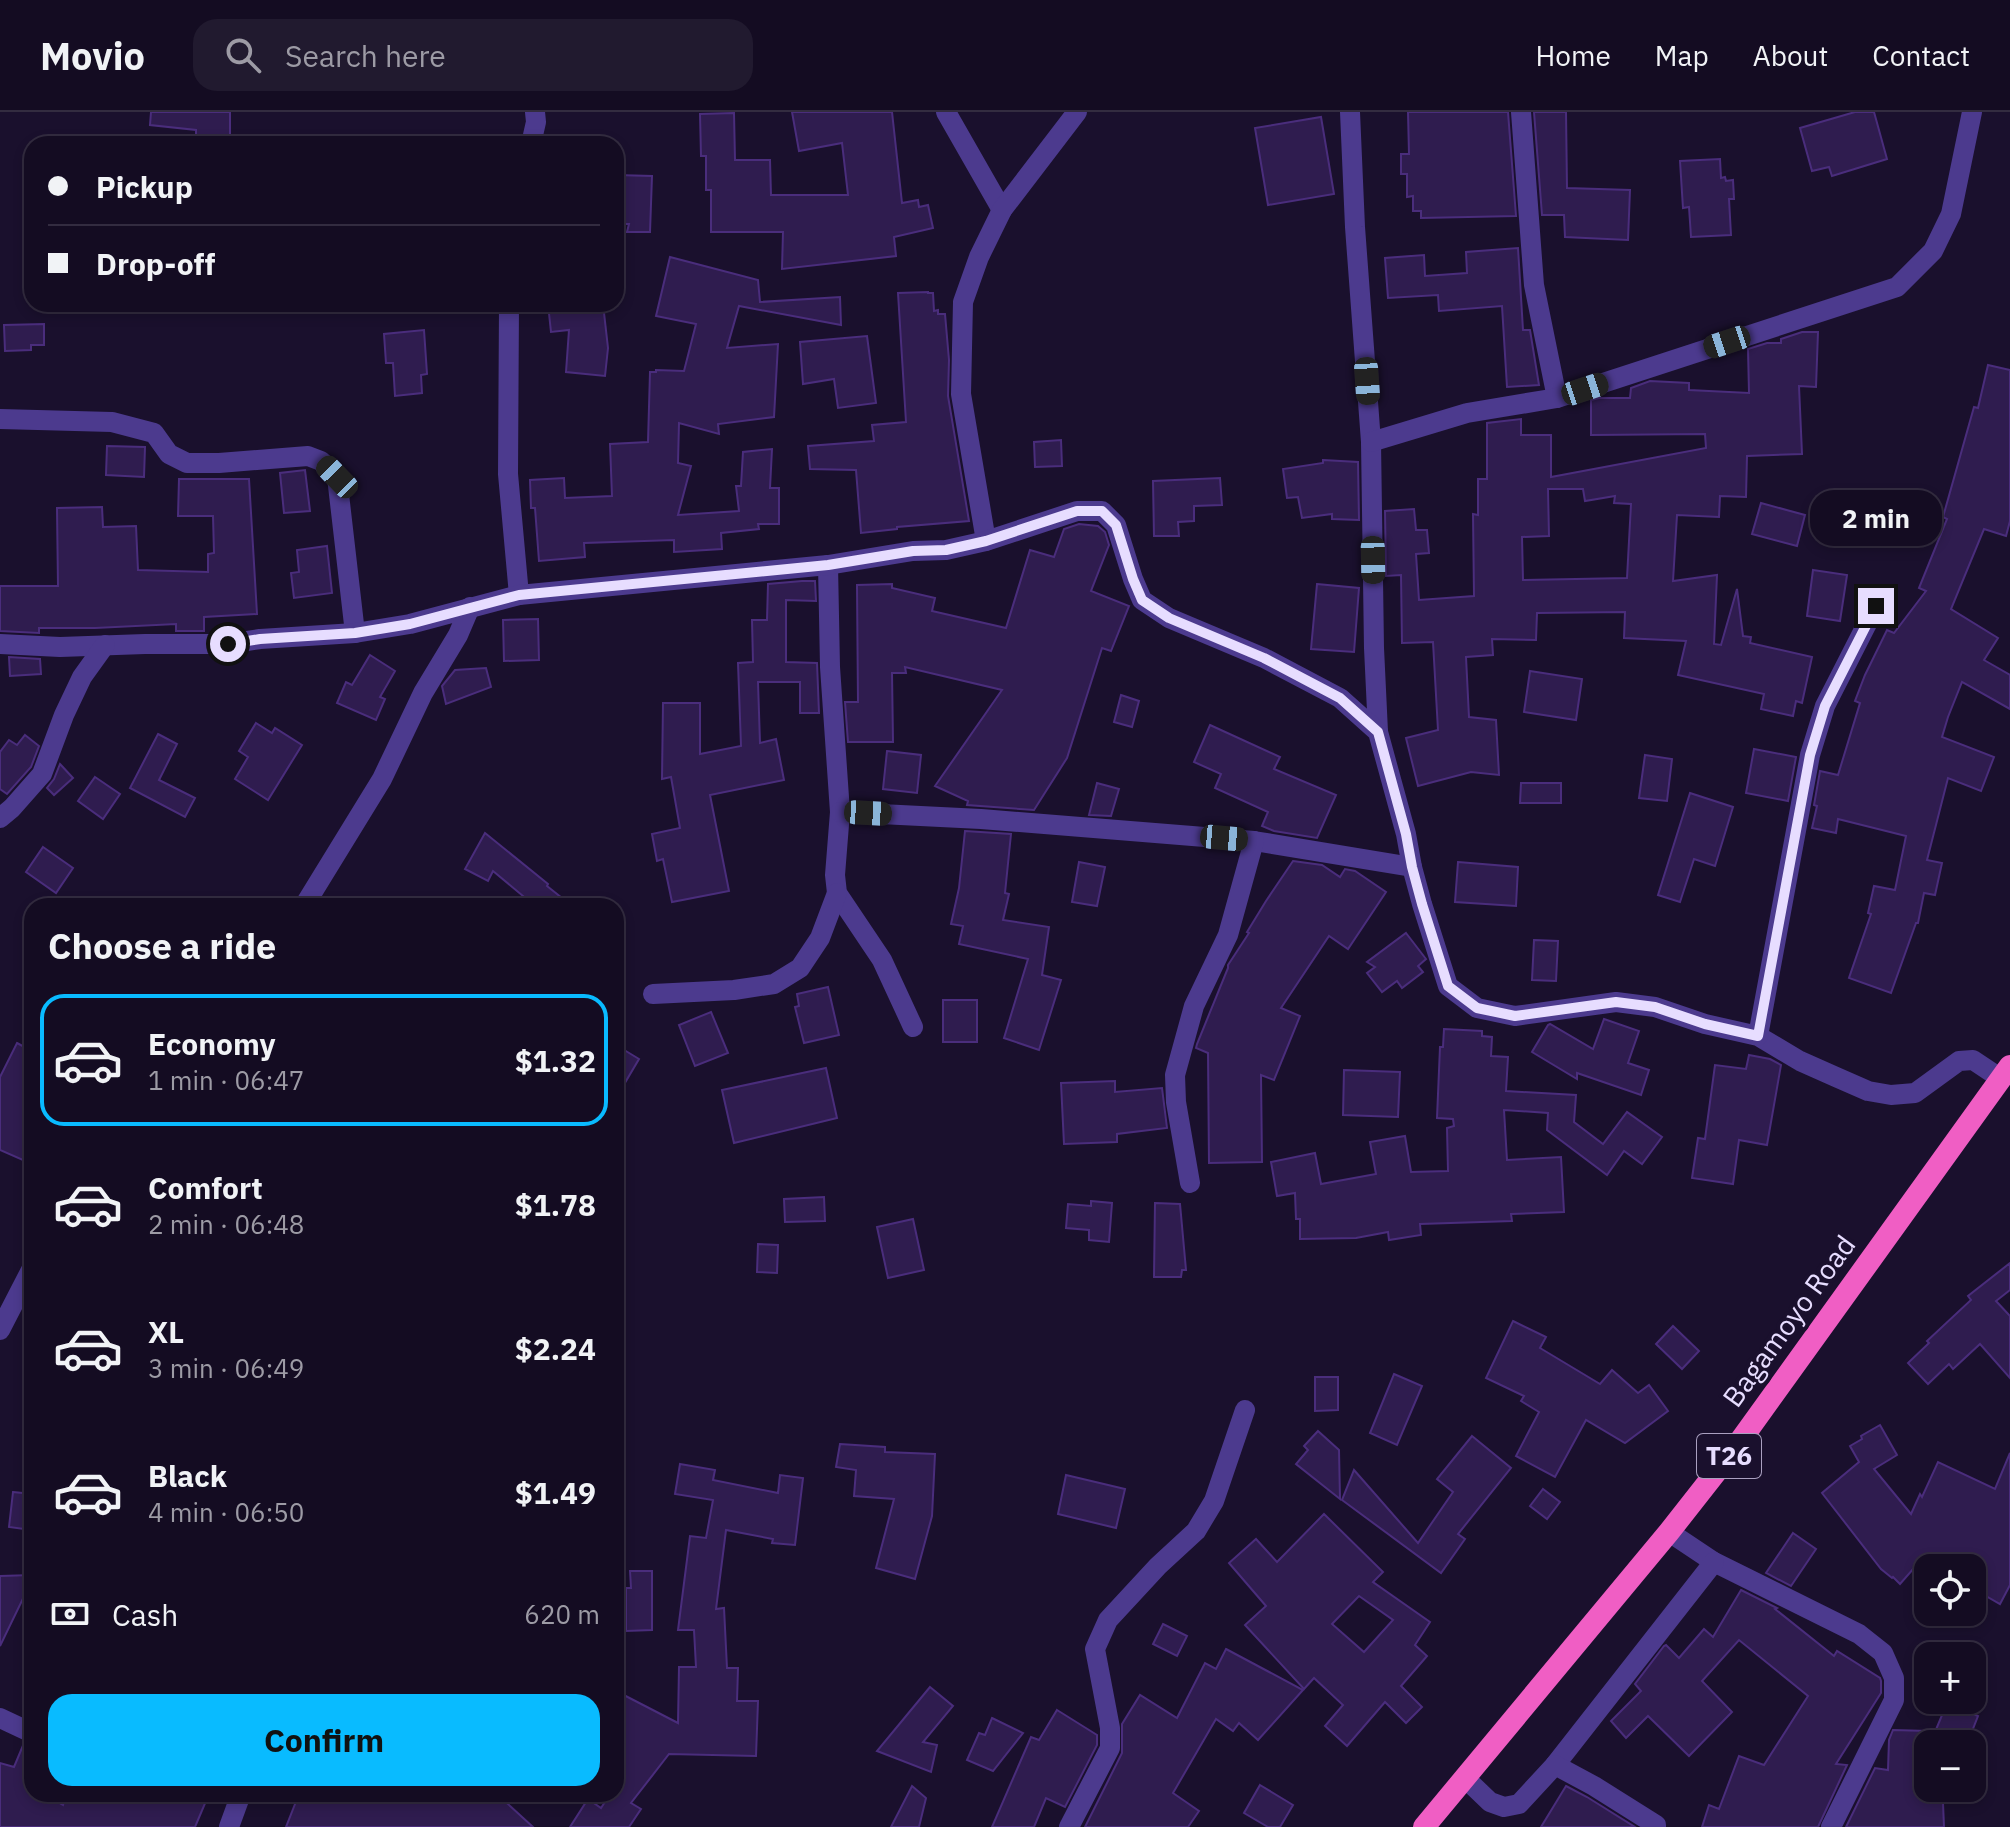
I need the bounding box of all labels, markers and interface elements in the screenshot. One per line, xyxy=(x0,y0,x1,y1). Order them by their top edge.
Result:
search box xyxy=(193,19,753,91)
text: Movio xyxy=(40,31,145,80)
icon: search xyxy=(221,33,265,77)
text: Search here xyxy=(285,36,446,75)
text: Home xyxy=(1535,37,1611,74)
text: Map xyxy=(1655,37,1709,74)
text: About xyxy=(1753,37,1828,74)
text: Contact xyxy=(1872,37,1970,74)
text: Pickup xyxy=(96,167,193,206)
text: Drop-off xyxy=(96,244,215,283)
car xyxy=(1700,323,1754,361)
car xyxy=(1353,356,1381,406)
car xyxy=(1558,370,1612,408)
car xyxy=(312,451,362,503)
callout: 2 min xyxy=(1810,490,1942,546)
text: 2 min xyxy=(1842,501,1910,535)
car xyxy=(1361,536,1385,584)
route end xyxy=(1858,588,1894,624)
route start xyxy=(210,626,246,662)
car xyxy=(843,800,893,826)
car xyxy=(1199,824,1249,852)
text: Choose a ride xyxy=(48,922,276,969)
icon: car xyxy=(52,1024,124,1096)
text: Economy xyxy=(148,1024,276,1063)
text: $1.32 xyxy=(515,1041,596,1080)
text: 1 min · 06:47 xyxy=(148,1063,304,1097)
icon: car xyxy=(52,1168,124,1240)
text: Comfort xyxy=(148,1168,263,1207)
text: $1.78 xyxy=(515,1185,596,1224)
text: 2 min · 06:48 xyxy=(148,1207,304,1241)
street label: Bagamoyo Road xyxy=(1714,1228,1863,1414)
icon: car xyxy=(52,1312,124,1384)
text: XL xyxy=(148,1312,184,1351)
text: $2.24 xyxy=(515,1329,596,1368)
text: 3 min · 06:49 xyxy=(148,1351,304,1385)
road number: T26 xyxy=(1697,1434,1761,1478)
icon: car xyxy=(52,1456,124,1528)
text: Black xyxy=(148,1456,227,1495)
text: $1.49 xyxy=(515,1473,596,1512)
text: 4 min · 06:50 xyxy=(148,1495,304,1529)
map controls xyxy=(1914,1554,1986,1802)
button: locate xyxy=(1914,1554,1986,1626)
icon: cash xyxy=(48,1592,92,1636)
text: Cash xyxy=(112,1595,178,1634)
text: 620 m xyxy=(524,1597,600,1631)
button: + xyxy=(1914,1642,1986,1714)
button: Confirm xyxy=(48,1694,600,1786)
button: − xyxy=(1914,1730,1986,1802)

